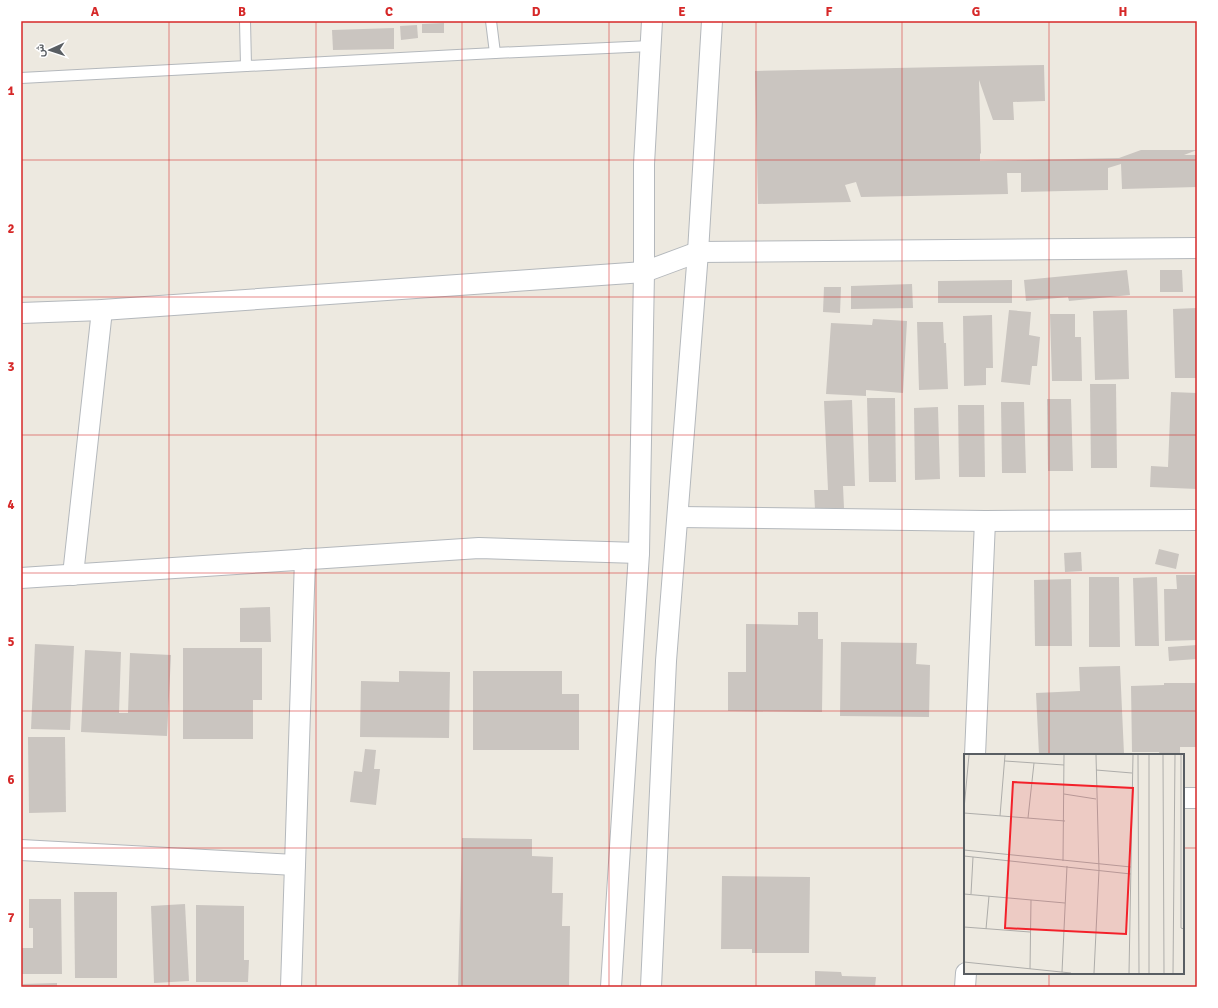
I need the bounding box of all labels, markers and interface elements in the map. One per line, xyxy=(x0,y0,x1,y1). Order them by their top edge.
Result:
text: A xyxy=(91,4,100,20)
text: B xyxy=(238,4,246,20)
text: C xyxy=(385,4,393,20)
text: D xyxy=(532,4,541,20)
text: E xyxy=(678,4,686,20)
text: F xyxy=(826,4,833,20)
text: G xyxy=(972,4,980,20)
text: H xyxy=(1119,4,1127,20)
north arrow xyxy=(30,30,70,70)
text: ش xyxy=(34,44,47,57)
text: 1 xyxy=(7,83,15,99)
text: 2 xyxy=(7,221,15,237)
text: 3 xyxy=(7,359,15,375)
text: 4 xyxy=(7,497,15,513)
text: 5 xyxy=(7,634,15,650)
inset map xyxy=(964,754,1184,974)
text: 6 xyxy=(7,772,15,788)
text: 7 xyxy=(7,910,15,926)

